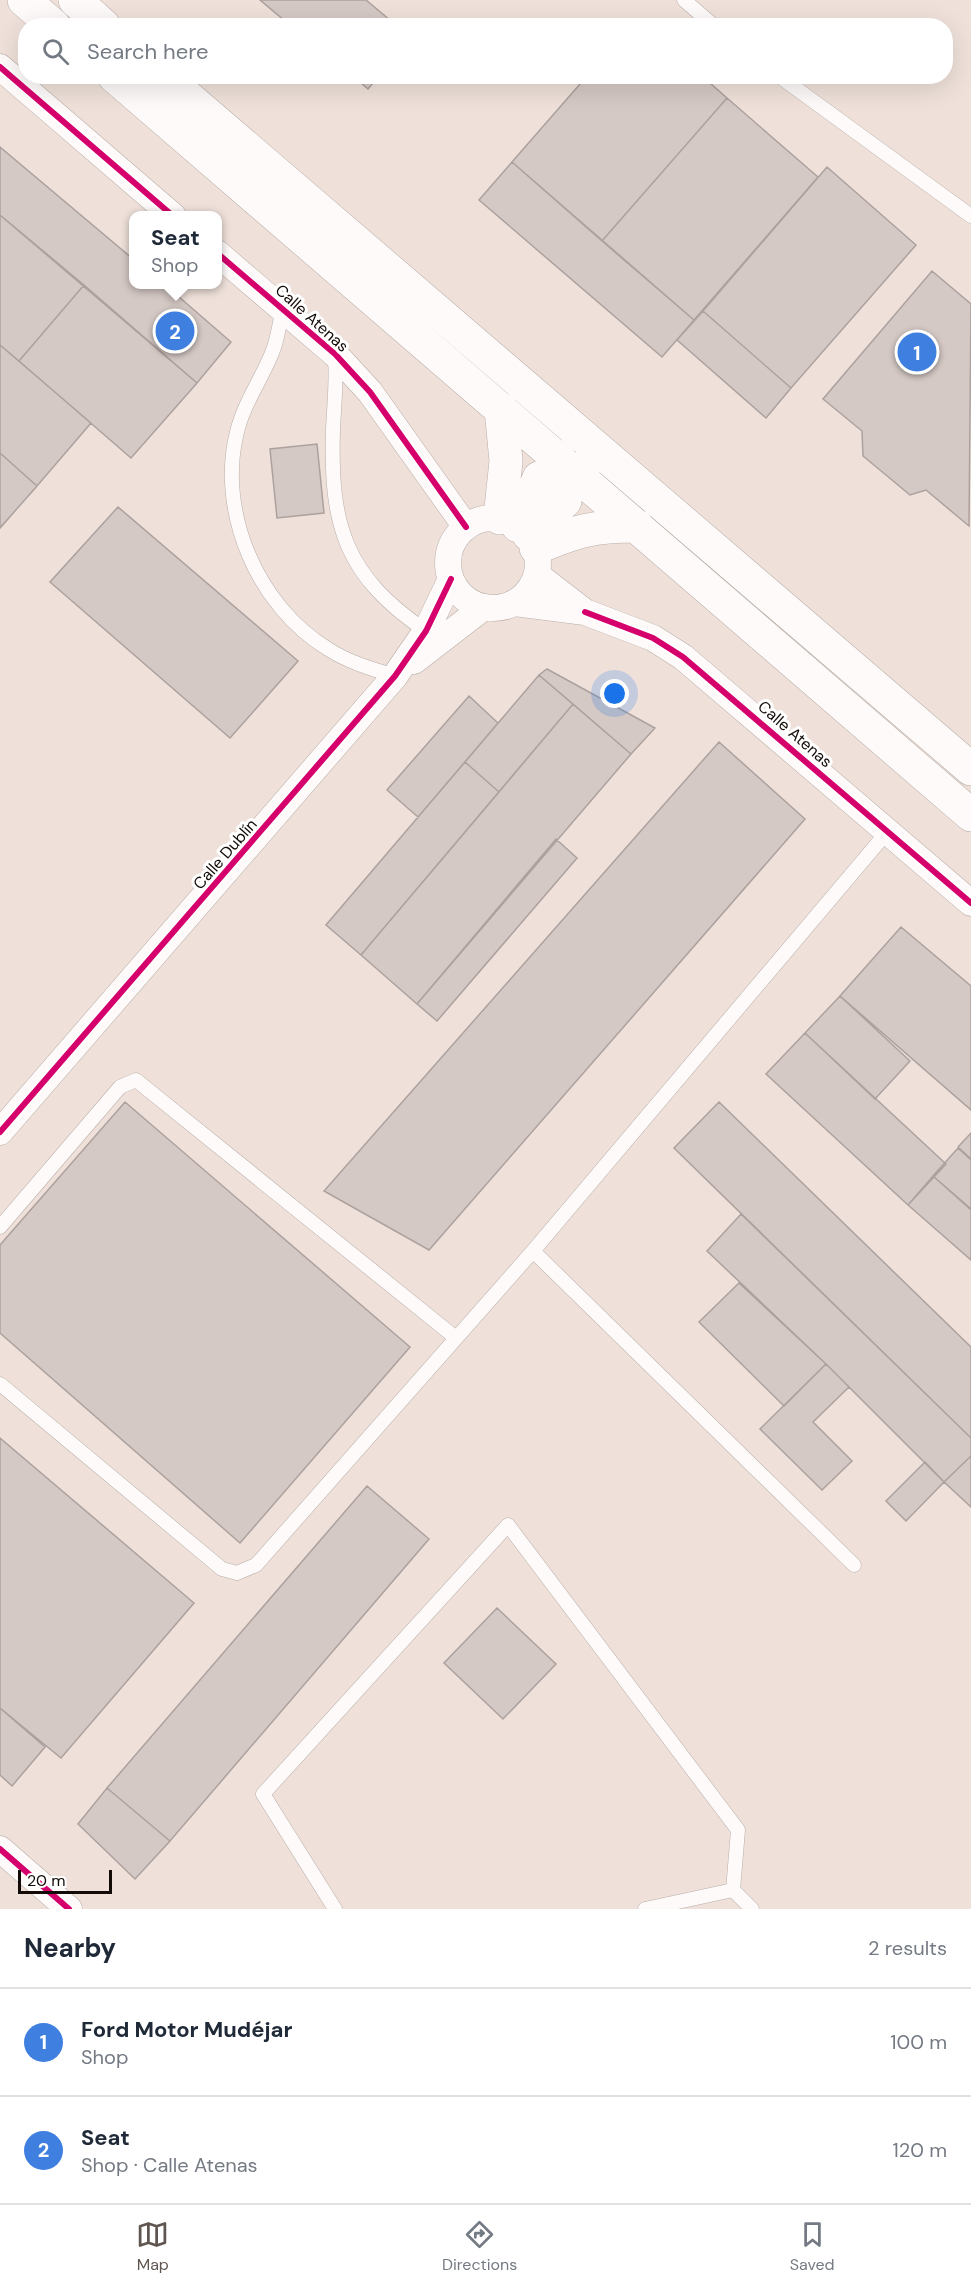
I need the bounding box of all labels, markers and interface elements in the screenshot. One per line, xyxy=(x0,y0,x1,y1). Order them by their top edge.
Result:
search box xyxy=(18,18,953,84)
icon: search xyxy=(39,35,72,68)
text: Search here xyxy=(87,37,208,66)
popup xyxy=(129,211,222,289)
text: Seat xyxy=(151,223,200,252)
text: Shop xyxy=(151,252,199,278)
street label: Calle Atenas xyxy=(271,280,353,356)
pin: 2 xyxy=(156,308,195,354)
pin: 1 xyxy=(898,330,936,374)
your location xyxy=(600,679,629,708)
street label: Calle Atenas xyxy=(754,696,836,772)
street label: Calle Dublín xyxy=(188,814,262,894)
scale bar xyxy=(18,1867,112,1894)
text: 20 m xyxy=(27,1870,66,1891)
text: Nearby xyxy=(24,1931,116,1965)
text: 2 results xyxy=(868,1935,947,1961)
text: Ford Motor Mudéjar xyxy=(81,2015,292,2044)
text: 1 xyxy=(40,2029,47,2055)
text: 100 m xyxy=(890,2029,947,2055)
text: Shop xyxy=(81,2044,128,2070)
text: Seat xyxy=(81,2123,130,2152)
text: 2 xyxy=(38,2137,49,2163)
text: 120 m xyxy=(893,2137,947,2163)
text: Shop · Calle Atenas xyxy=(81,2152,258,2178)
tab: Map xyxy=(136,2218,169,2275)
tab: Directions xyxy=(442,2218,517,2275)
tab: Saved xyxy=(790,2218,835,2275)

